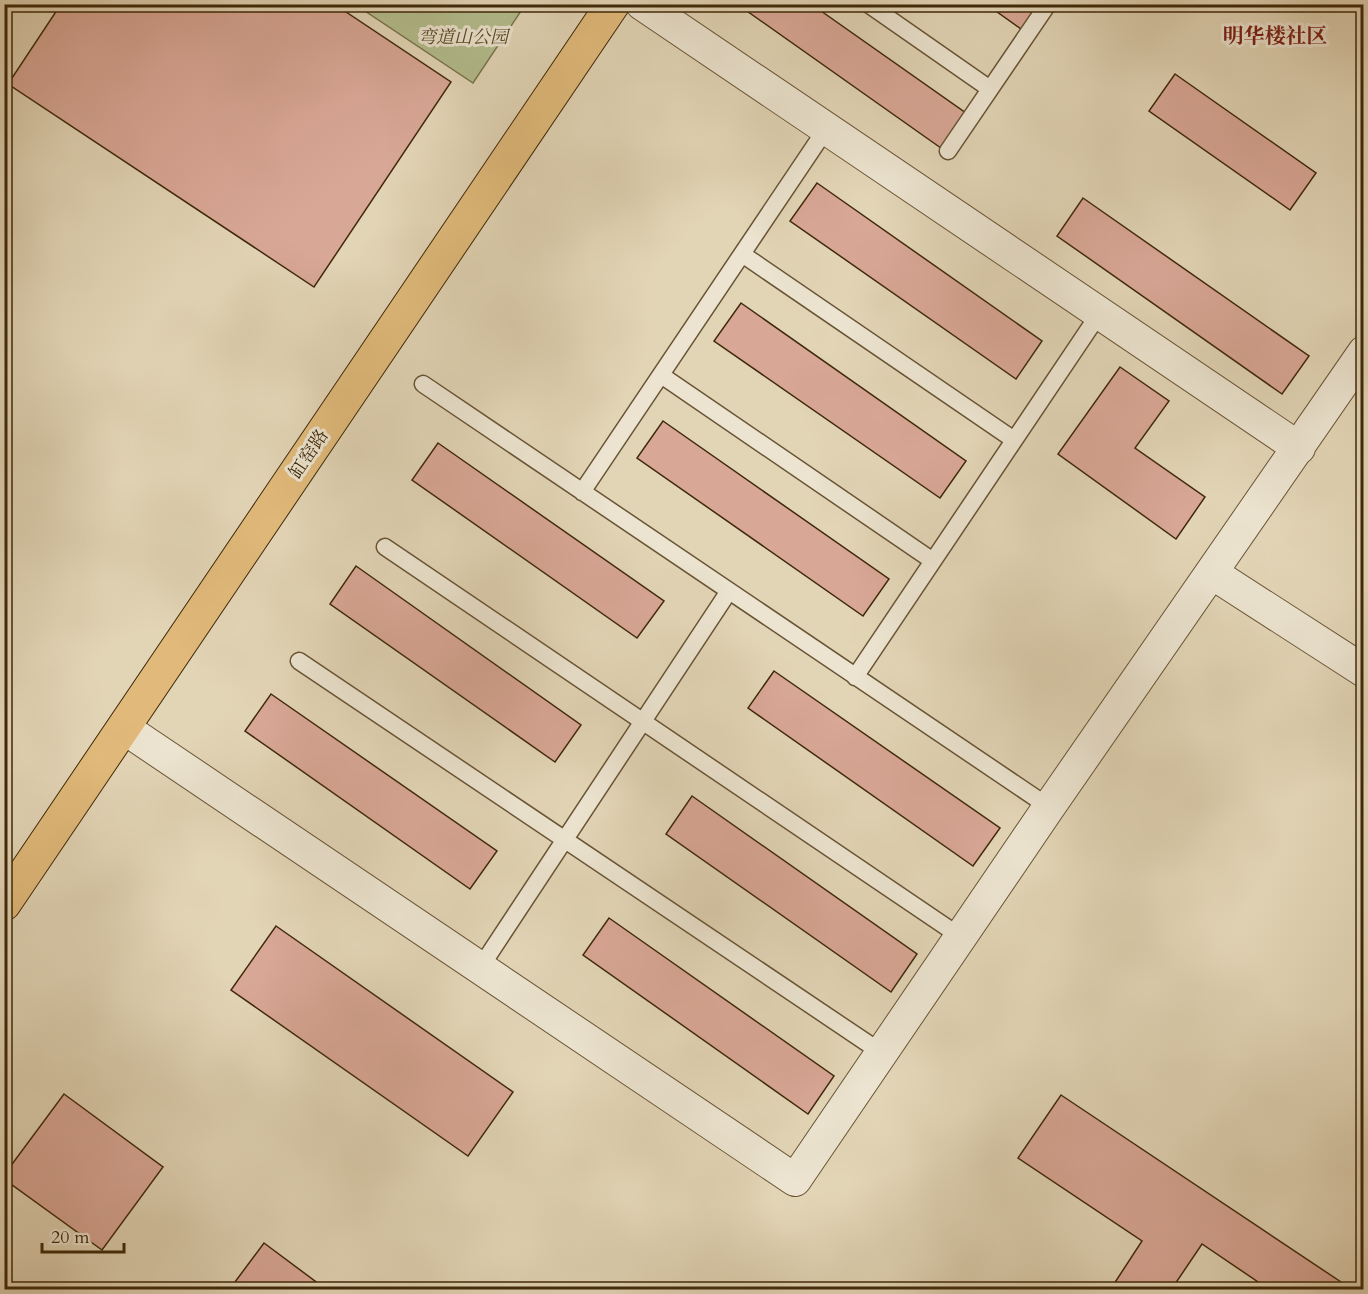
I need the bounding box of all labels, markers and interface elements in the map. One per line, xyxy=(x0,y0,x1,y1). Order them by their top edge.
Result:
district label: 明华楼社区 xyxy=(1223,22,1328,51)
park label: 弯道山公园 xyxy=(418,25,511,50)
street label: 缸窑路 xyxy=(284,425,334,483)
scale bar xyxy=(42,1216,124,1254)
text: 20 m xyxy=(51,1225,90,1250)

